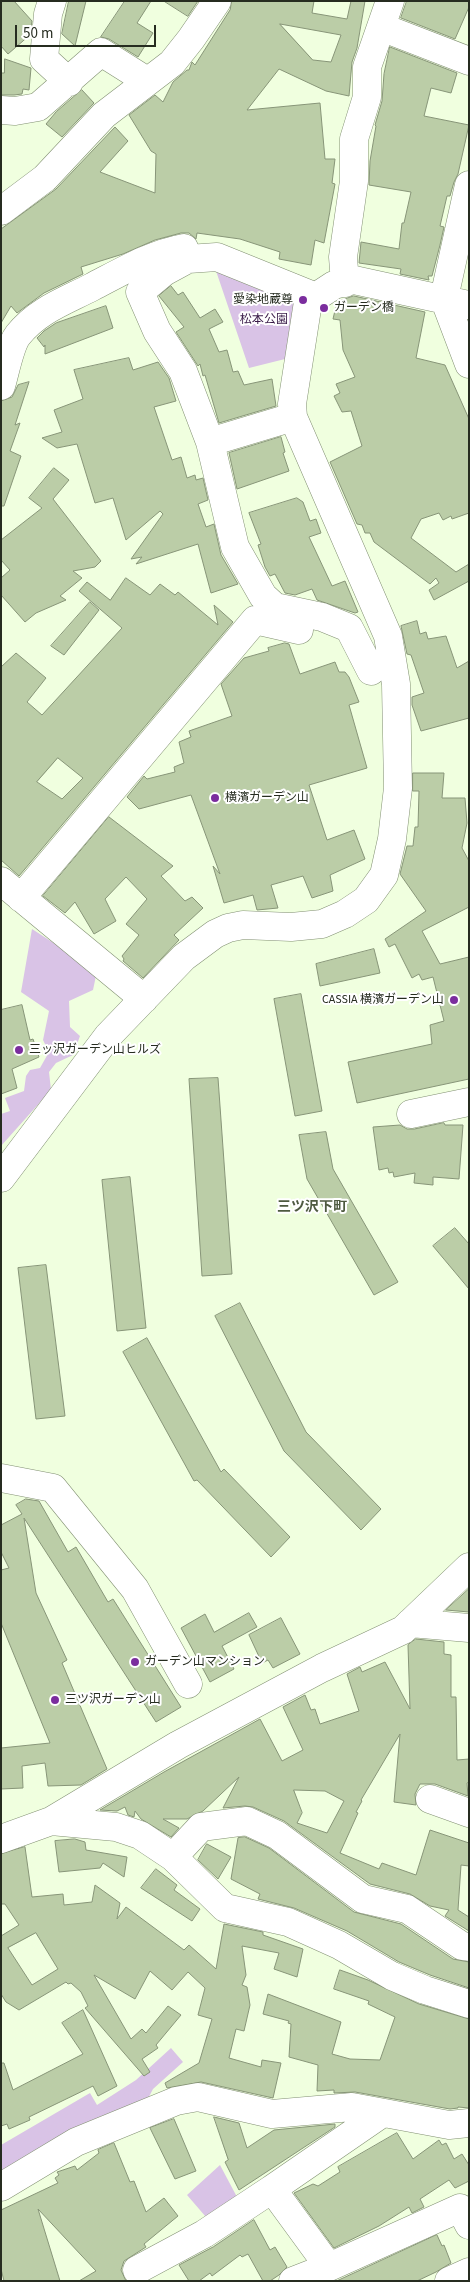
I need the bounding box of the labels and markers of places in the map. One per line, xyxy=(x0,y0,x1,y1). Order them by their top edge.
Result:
place label: 愛染地蔵尊 xyxy=(233,293,293,307)
marker: 愛染地蔵尊 xyxy=(297,294,309,306)
place label: ガーデン橋 xyxy=(334,301,394,315)
marker: ガーデン橋 xyxy=(318,302,330,314)
place label: 横濱ガーデン山 xyxy=(225,791,309,805)
marker: 横濱ガーデン山 xyxy=(209,792,221,804)
place label: CASSIA 横濱ガーデン山 xyxy=(322,993,444,1007)
marker: CASSIA 横濱ガーデン山 xyxy=(448,994,460,1006)
place label: 三ッ沢ガーデン山ヒルズ xyxy=(29,1043,161,1057)
marker: 三ッ沢ガーデン山ヒルズ xyxy=(13,1044,25,1056)
place label: ガーデン山マンション xyxy=(145,1655,265,1669)
marker: ガーデン山マンション xyxy=(129,1656,141,1668)
place label: 三ツ沢ガーデン山 xyxy=(65,1693,161,1707)
marker: 三ツ沢ガーデン山 xyxy=(49,1694,61,1706)

